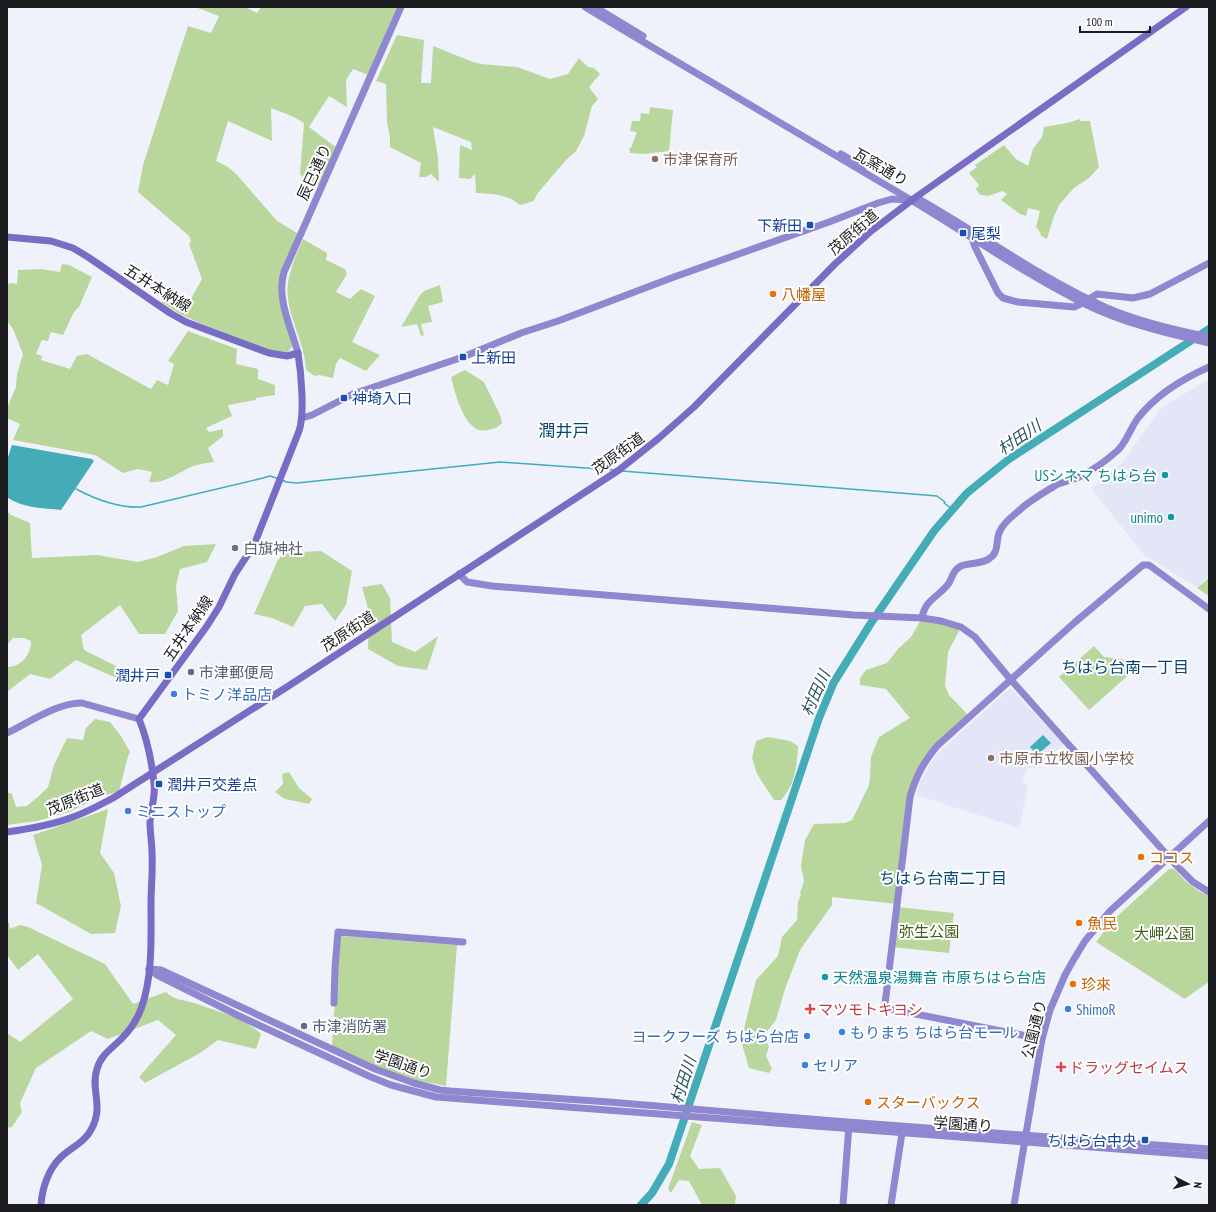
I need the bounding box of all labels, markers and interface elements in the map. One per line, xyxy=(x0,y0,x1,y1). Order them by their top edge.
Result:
scale bar xyxy=(1080,8,1150,34)
text: 100 m xyxy=(1086,14,1113,29)
street label: 辰巳通り xyxy=(293,141,335,203)
street label: 瓦窯通り xyxy=(850,144,912,190)
place label: 市津保育所 xyxy=(663,150,738,169)
marker: 市津保育所 xyxy=(650,154,660,164)
street label: 茂原街道 xyxy=(824,205,882,259)
place label: 下新田 xyxy=(757,216,802,235)
marker: 下新田 xyxy=(805,220,815,230)
place label: 尾梨 xyxy=(971,224,1001,243)
marker: 尾梨 xyxy=(958,228,968,238)
street label: 五井本納線 xyxy=(121,260,195,316)
place label: 八幡屋 xyxy=(781,285,826,304)
marker: 八幡屋 xyxy=(768,289,778,299)
place label: 上新田 xyxy=(471,348,516,367)
marker: 上新田 xyxy=(458,352,468,362)
place label: 神埼入口 xyxy=(352,389,412,408)
marker: 神埼入口 xyxy=(339,393,349,403)
water label: 村田川 xyxy=(994,414,1046,459)
district label: 潤井戸 xyxy=(539,420,590,442)
street label: 茂原街道 xyxy=(588,428,648,478)
place label: USシネマ ちはら台 xyxy=(1035,466,1157,485)
marker: USシネマ ちはら台 xyxy=(1160,470,1170,480)
place label: unimo xyxy=(1130,508,1163,527)
marker: unimo xyxy=(1166,512,1176,522)
place label: 白旗神社 xyxy=(243,539,303,558)
marker: 白旗神社 xyxy=(230,543,240,553)
street label: 五井本納線 xyxy=(159,592,217,664)
street label: 茂原街道 xyxy=(318,607,378,655)
district label: ちはら台南一丁目 xyxy=(1061,657,1189,677)
place label: 市津郵便局 xyxy=(199,663,274,682)
water label: 村田川 xyxy=(796,665,835,719)
place label: 潤井戸 xyxy=(115,666,160,685)
marker: 市津郵便局 xyxy=(186,667,196,677)
marker: 潤井戸 xyxy=(163,670,173,680)
place label: トミノ洋品店 xyxy=(182,685,272,704)
marker: トミノ洋品店 xyxy=(169,689,179,699)
place label: 市原市立牧園小学校 xyxy=(999,749,1134,768)
marker: 市原市立牧園小学校 xyxy=(986,753,996,763)
place label: 潤井戸交差点 xyxy=(167,775,257,794)
street label: 茂原街道 xyxy=(44,779,106,819)
marker: 潤井戸交差点 xyxy=(154,779,164,789)
place label: ミニストップ xyxy=(136,802,226,821)
marker: ミニストップ xyxy=(123,806,133,816)
place label: ココス xyxy=(1149,848,1194,867)
marker: ココス xyxy=(1136,852,1146,862)
district label: ちはら台南二丁目 xyxy=(879,868,1007,888)
place label: 魚民 xyxy=(1087,914,1117,933)
marker: 魚民 xyxy=(1074,918,1084,928)
park label: 弥生公園 xyxy=(899,922,959,941)
park label: 大岬公園 xyxy=(1134,924,1194,943)
place label: 天然温泉湯舞音 市原ちはら台店 xyxy=(833,968,1046,987)
marker: 天然温泉湯舞音 市原ちはら台店 xyxy=(820,972,830,982)
place label: 珍來 xyxy=(1081,975,1111,994)
marker: 珍來 xyxy=(1068,979,1078,989)
street label: 公園通り xyxy=(1018,998,1050,1060)
place label: マツモトキヨシ xyxy=(818,1000,923,1019)
place label: ShimoR xyxy=(1076,1000,1116,1019)
marker: マツモトキヨシ xyxy=(805,1004,815,1014)
marker: ShimoR xyxy=(1063,1004,1073,1014)
place label: 市津消防署 xyxy=(312,1017,387,1036)
marker: 市津消防署 xyxy=(299,1021,309,1031)
place label: もりまち ちはら台モール xyxy=(850,1023,1018,1042)
place label: ヨークフーズ ちはら台店 xyxy=(632,1027,799,1046)
marker: もりまち ちはら台モール xyxy=(837,1027,847,1037)
marker: ヨークフーズ ちはら台店 xyxy=(802,1031,812,1041)
street label: 学園通り xyxy=(372,1045,434,1083)
water label: 村田川 xyxy=(666,1052,701,1106)
place label: セリア xyxy=(813,1056,858,1075)
place label: ドラッグセイムス xyxy=(1069,1058,1189,1077)
marker: セリア xyxy=(800,1060,810,1070)
marker: ドラッグセイムス xyxy=(1056,1062,1066,1072)
place label: スターバックス xyxy=(876,1093,980,1112)
marker: スターバックス xyxy=(863,1097,873,1107)
street label: 学園通り xyxy=(932,1112,994,1136)
place label: ちはら台中央 xyxy=(1047,1131,1137,1150)
marker: ちはら台中央 xyxy=(1140,1135,1150,1145)
north arrow xyxy=(1168,1164,1208,1204)
text: N xyxy=(1191,1181,1205,1189)

